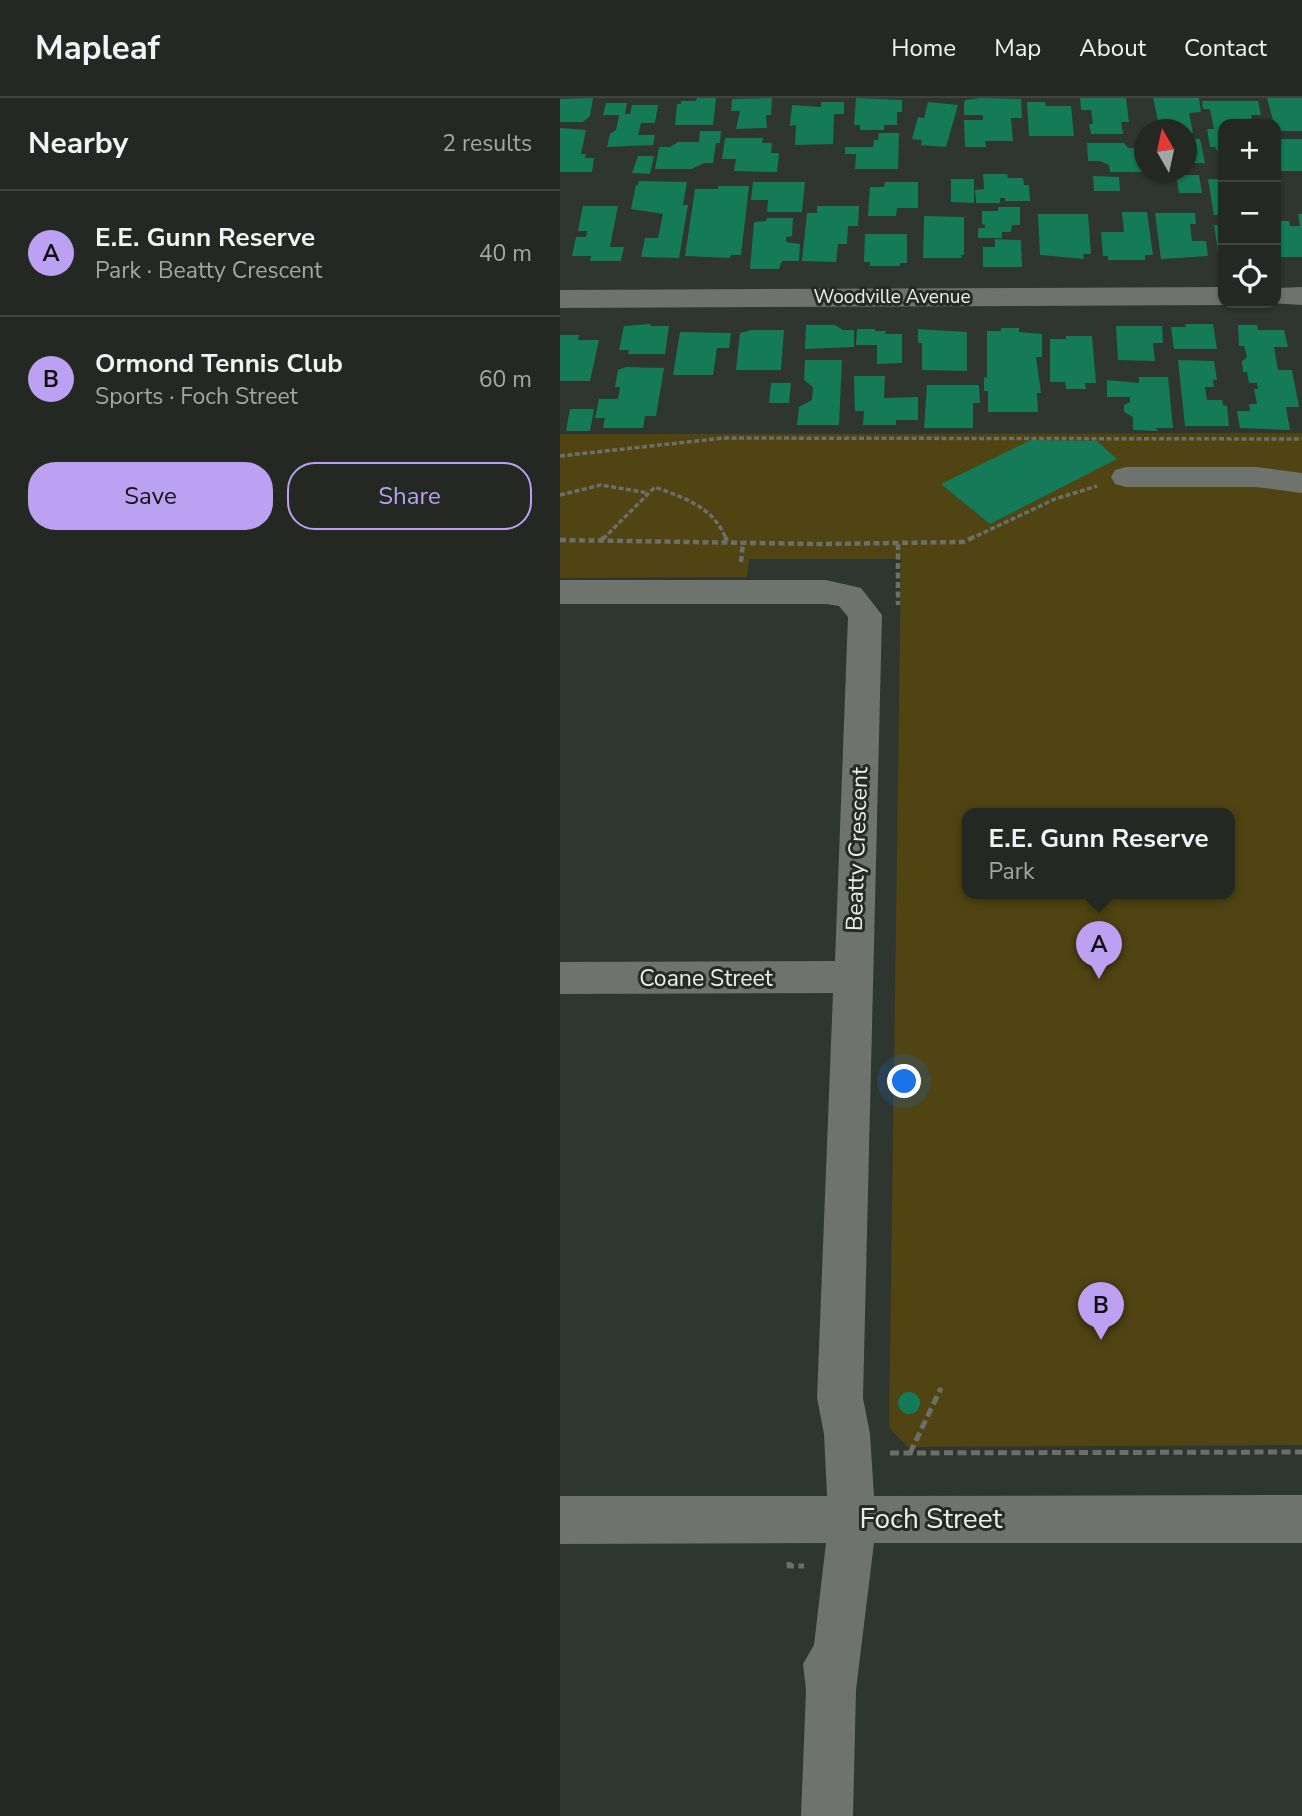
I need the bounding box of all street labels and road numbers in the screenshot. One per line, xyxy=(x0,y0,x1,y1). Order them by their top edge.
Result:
street label: Woodville Avenue xyxy=(813,284,971,310)
street label: Beatty Crescent xyxy=(839,765,875,932)
street label: Coane Street xyxy=(639,963,774,994)
street label: Foch Street xyxy=(860,1500,1003,1538)

